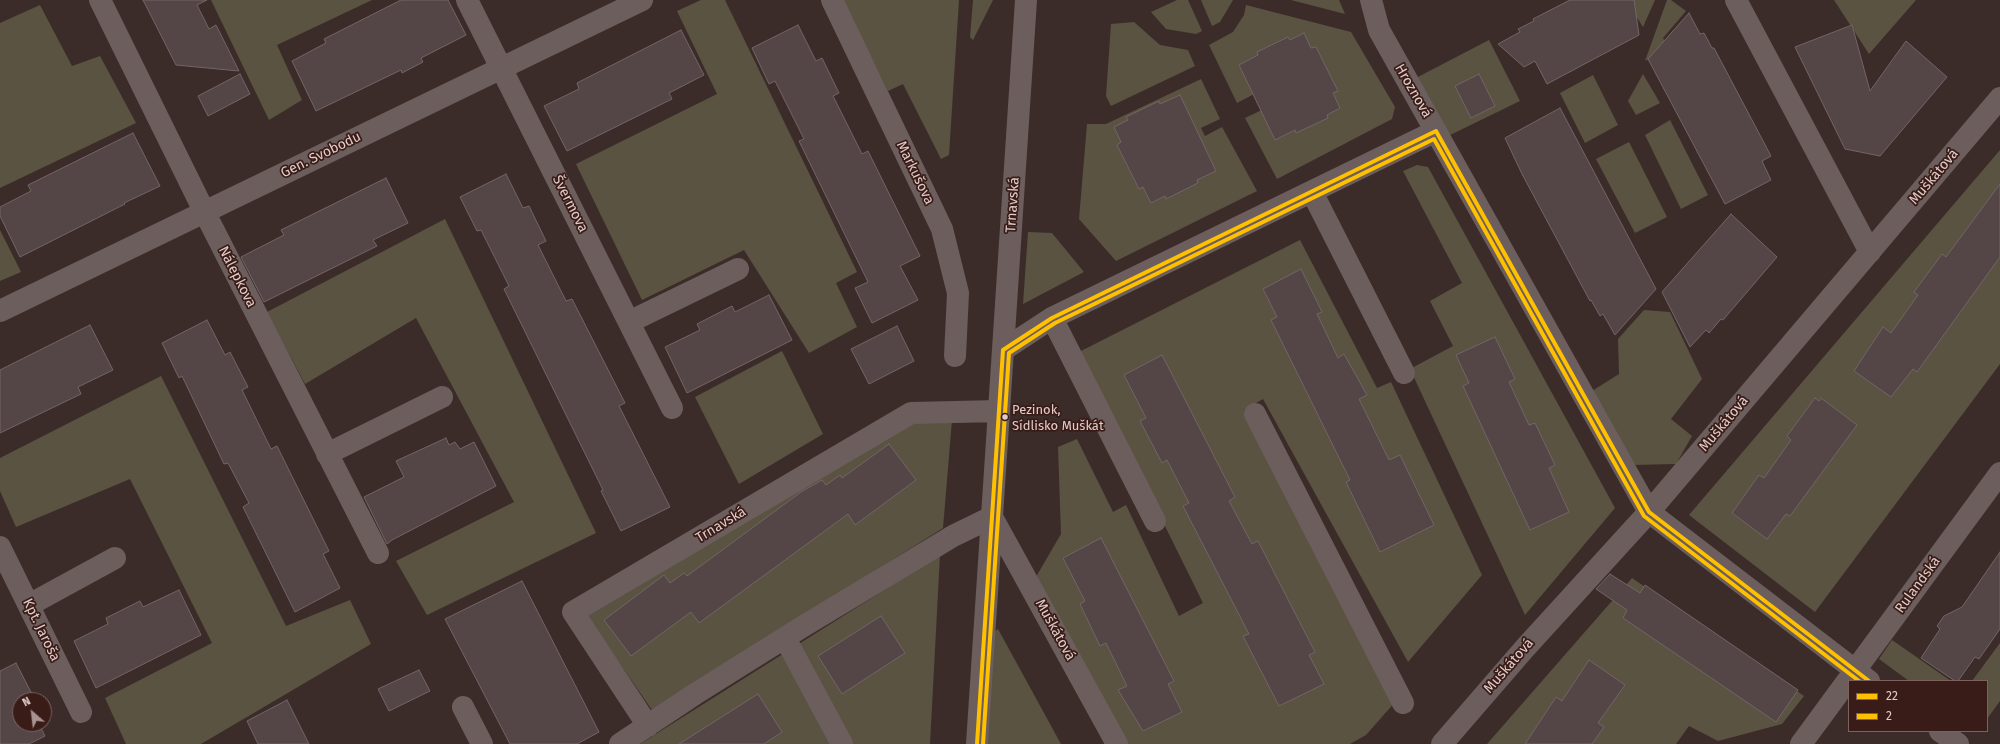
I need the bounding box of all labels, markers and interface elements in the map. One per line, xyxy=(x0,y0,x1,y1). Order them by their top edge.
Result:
street label: Hroznová xyxy=(1391,61,1435,121)
street label: Gen. Svobodu xyxy=(278,128,364,182)
street label: Markušova xyxy=(893,139,937,207)
street label: Muškátová xyxy=(1906,146,1962,208)
street label: Švermova xyxy=(548,173,592,235)
street label: Trnavská xyxy=(1003,177,1023,233)
street label: Nálepkova xyxy=(214,244,260,310)
street label: Muškátová xyxy=(1696,393,1752,455)
place label: Pezinok, Sídlisko Muškát xyxy=(1012,402,1104,433)
marker: Pezinok, Sídlisko Muškát xyxy=(1000,412,1010,422)
street label: Trnavská xyxy=(693,503,749,547)
street label: Rulandská xyxy=(1892,553,1944,617)
street label: Kpt. Jaroša xyxy=(19,596,63,664)
street label: Muškátová xyxy=(1031,596,1079,664)
street label: Muškátová xyxy=(1481,635,1537,697)
legend xyxy=(1848,680,1988,732)
text: 22 xyxy=(1886,689,1898,703)
north arrow xyxy=(12,692,52,732)
text: N xyxy=(20,694,33,709)
text: 2 xyxy=(1886,709,1892,723)

